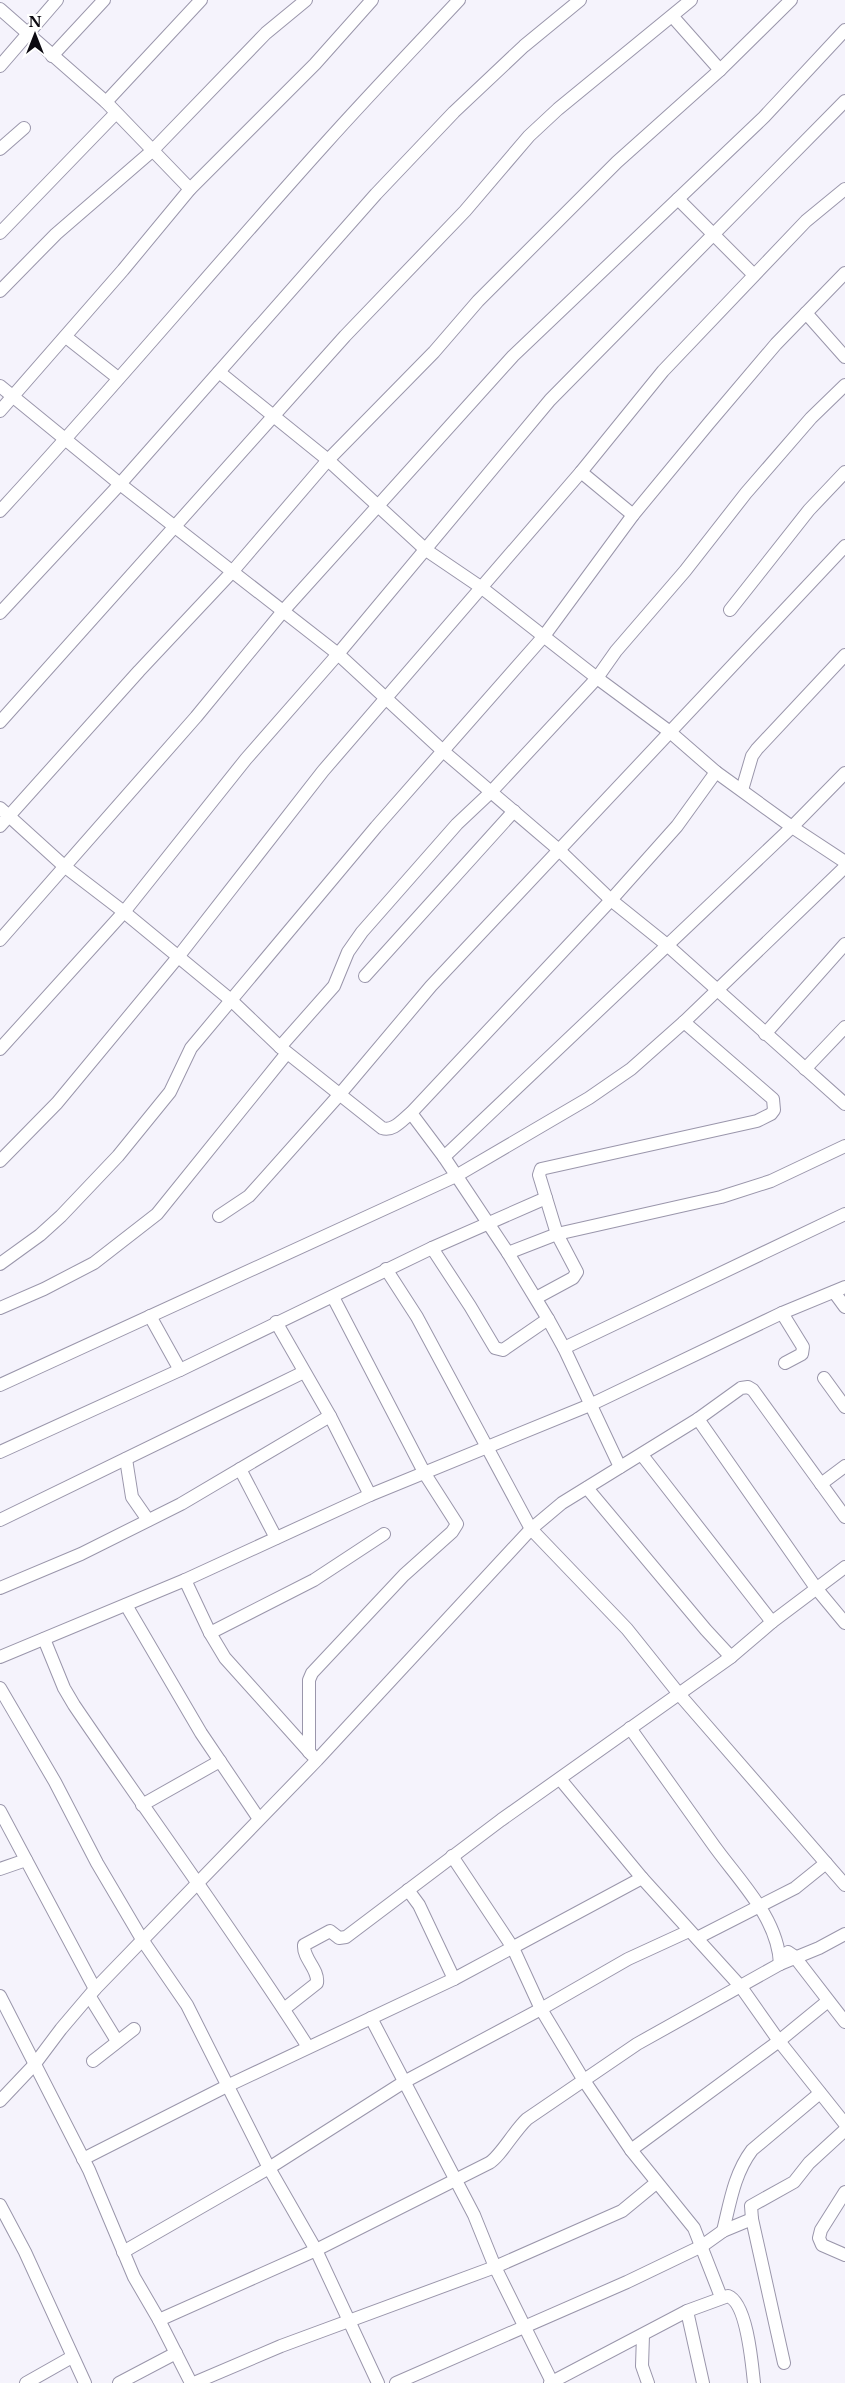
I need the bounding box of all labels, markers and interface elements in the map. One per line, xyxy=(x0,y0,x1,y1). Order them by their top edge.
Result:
north arrow xyxy=(10,10,60,60)
text: N xyxy=(28,13,42,31)

